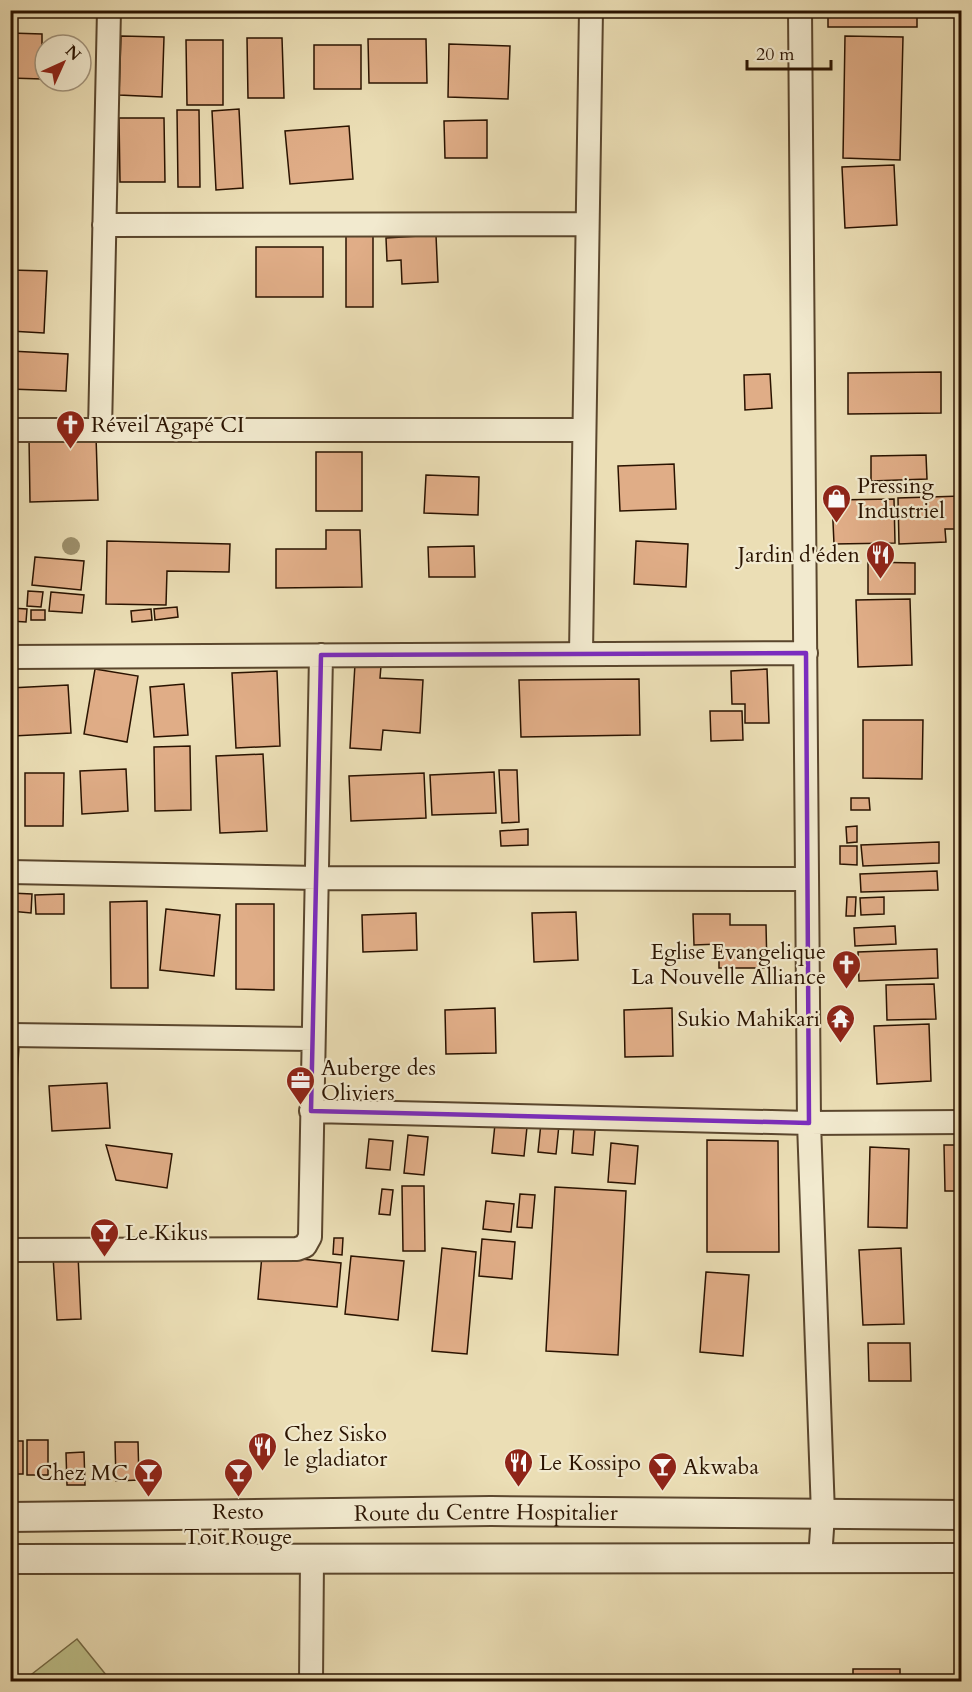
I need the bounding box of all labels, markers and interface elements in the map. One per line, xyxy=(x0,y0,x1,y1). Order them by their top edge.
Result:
north arrow xyxy=(33,33,93,93)
scale bar xyxy=(747,33,831,71)
text: N xyxy=(60,40,86,66)
text: 20 m xyxy=(756,42,795,67)
church icon: Réveil Agapé CI xyxy=(54,408,86,450)
place label: Réveil Agapé CI xyxy=(91,410,244,440)
place label: Pressing Industriel xyxy=(857,471,945,526)
shop icon: Pressing Industriel xyxy=(820,482,852,524)
restaurant icon: Jardin d'éden xyxy=(865,538,897,580)
place label: Jardin d'éden xyxy=(735,540,860,570)
place label: Eglise Evangelique La Nouvelle Alliance xyxy=(631,937,826,992)
church icon: Eglise Evangelique La Nouvelle Alliance xyxy=(831,948,863,990)
temple icon: Sukio Mahikari xyxy=(825,1002,857,1044)
place label: Sukio Mahikari xyxy=(677,1004,820,1034)
place label: Auberge des Oliviers xyxy=(321,1053,436,1108)
office icon: Auberge des Oliviers xyxy=(284,1064,316,1106)
bar icon: Le Kikus xyxy=(88,1216,120,1258)
place label: Le Kikus xyxy=(125,1218,208,1248)
place label: Chez Sisko le gladiator xyxy=(284,1419,388,1474)
restaurant icon: Chez Sisko le gladiator xyxy=(247,1430,279,1472)
restaurant icon: Le Kossipo xyxy=(502,1446,534,1488)
place label: Le Kossipo xyxy=(539,1448,641,1478)
bar icon: Akwaba xyxy=(646,1450,678,1492)
place label: Akwaba xyxy=(683,1452,759,1482)
bar icon: Chez MC xyxy=(133,1456,165,1498)
bar icon: Resto Toit Rouge xyxy=(222,1456,254,1498)
place label: Chez MC xyxy=(36,1458,128,1488)
place label: Resto Toit Rouge xyxy=(184,1497,292,1552)
street label: Route du Centre Hospitalier xyxy=(354,1497,619,1529)

